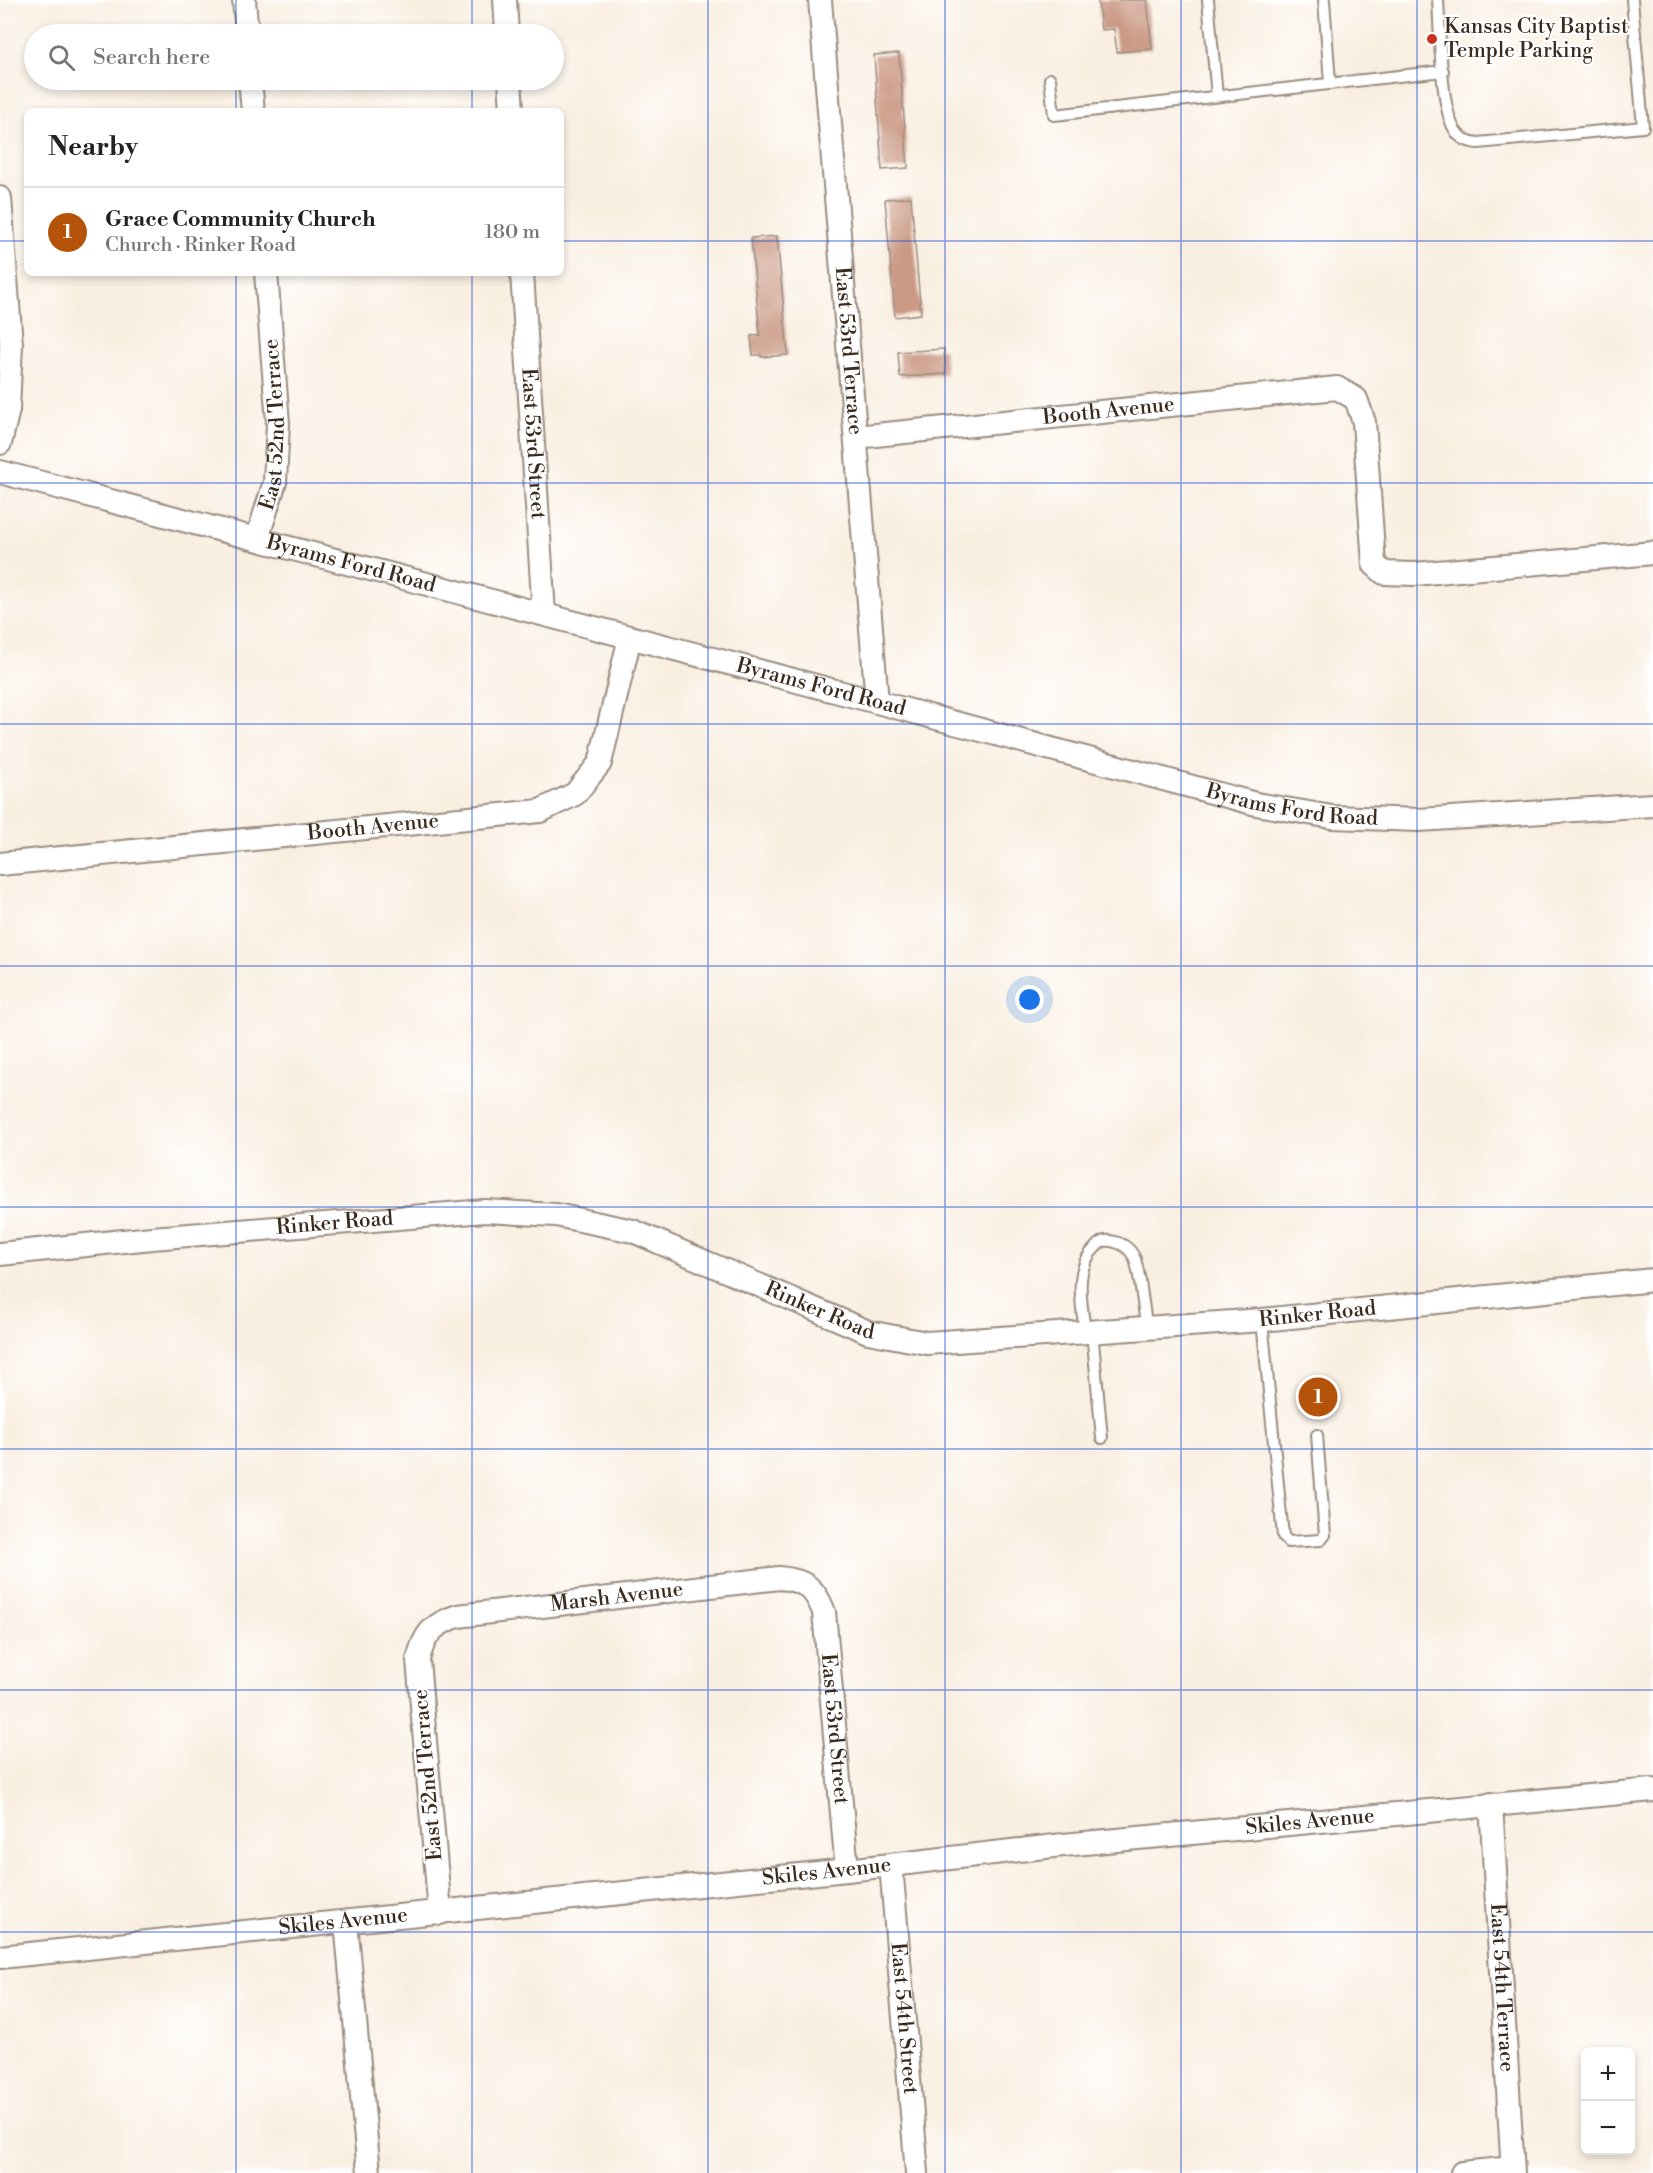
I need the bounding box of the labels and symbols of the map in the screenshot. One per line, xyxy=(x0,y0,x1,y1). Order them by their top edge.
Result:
place label: Kansas City Baptist Temple Parking xyxy=(1444,14,1629,64)
marker: Kansas City Baptist Temple Parking xyxy=(1425,32,1439,46)
street label: East 53rd Terrace xyxy=(829,266,868,436)
street label: East 52nd Terrace xyxy=(254,338,291,514)
street label: East 53rd Street xyxy=(515,367,551,521)
street label: Booth Avenue xyxy=(1041,392,1176,431)
street label: Byrams Ford Road xyxy=(263,529,439,599)
street label: Byrams Ford Road xyxy=(733,652,909,722)
street label: Byrams Ford Road xyxy=(1202,778,1378,832)
street label: Booth Avenue xyxy=(305,808,440,847)
your location xyxy=(1015,985,1044,1014)
street label: Rinker Road xyxy=(275,1205,394,1241)
street label: Rinker Road xyxy=(761,1276,877,1346)
street label: Rinker Road xyxy=(1258,1295,1377,1333)
pin: 1 xyxy=(1298,1374,1338,1420)
street label: Marsh Avenue xyxy=(549,1576,685,1618)
street label: East 53rd Street xyxy=(815,1652,854,1806)
street label: East 52nd Terrace xyxy=(408,1688,448,1862)
street label: Skiles Avenue xyxy=(1244,1803,1376,1841)
street label: Skiles Avenue xyxy=(761,1852,893,1892)
street label: Skiles Avenue xyxy=(277,1902,409,1941)
street label: East 54th Terrace xyxy=(1484,1902,1520,2073)
street label: East 54th Street xyxy=(885,1941,923,2096)

